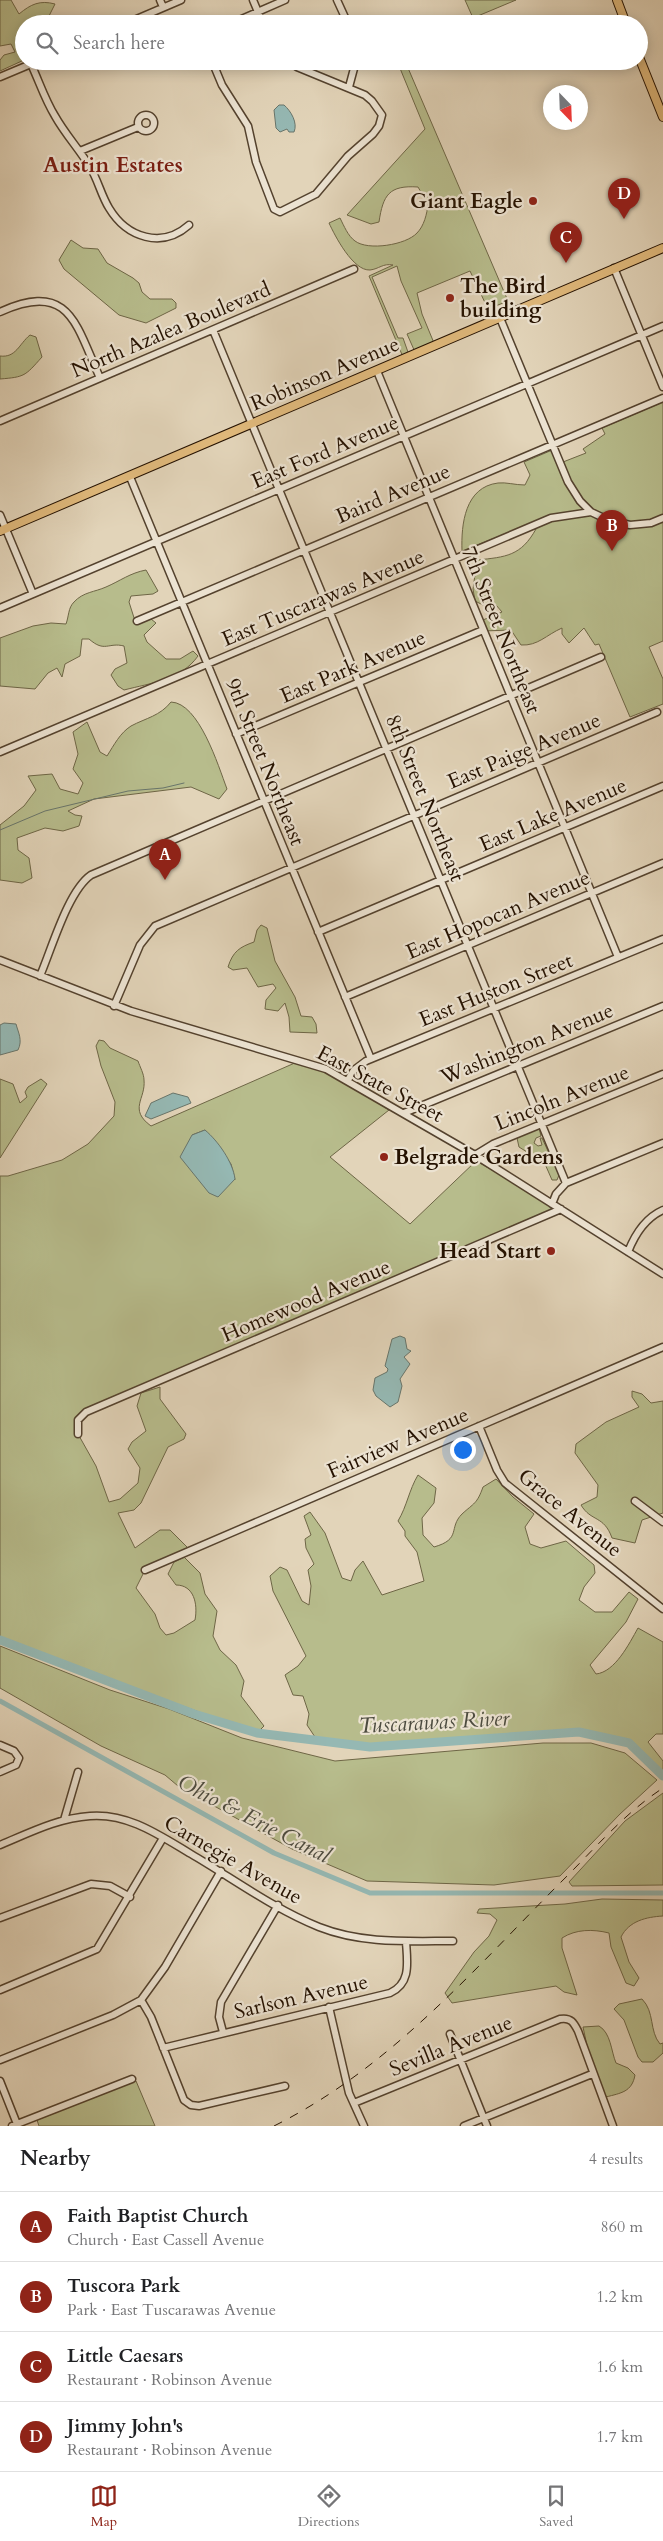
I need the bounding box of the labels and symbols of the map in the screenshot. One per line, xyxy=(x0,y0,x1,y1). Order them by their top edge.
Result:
north arrow xyxy=(543,85,588,130)
district label: Austin Estates xyxy=(43,150,183,180)
pin: D xyxy=(608,178,640,219)
place label: Giant Eagle xyxy=(410,187,523,216)
marker: Giant Eagle xyxy=(527,195,539,207)
pin: C xyxy=(550,222,582,263)
place label: The Bird building xyxy=(460,272,546,325)
street label: North Azalea Boulevard xyxy=(67,275,275,385)
marker: The Bird building xyxy=(444,292,456,304)
street label: Robinson Avenue xyxy=(246,330,404,418)
street label: East Ford Avenue xyxy=(247,408,403,496)
street label: Baird Avenue xyxy=(331,457,455,531)
pin: B xyxy=(596,510,628,551)
street label: East Tuscarawas Avenue xyxy=(217,542,429,654)
street label: 7th Street Northeast xyxy=(454,542,548,718)
street label: East Park Avenue xyxy=(276,623,430,711)
street label: 9th Street Northeast xyxy=(218,674,312,850)
street label: East Paige Avenue xyxy=(443,706,605,796)
street label: 8th Street Northeast xyxy=(378,710,472,886)
street label: East Lake Avenue xyxy=(475,771,631,859)
pin: A xyxy=(149,839,181,880)
street label: East Hopocan Avenue xyxy=(402,863,594,967)
street label: East Huston Street xyxy=(415,946,578,1034)
street label: Washington Avenue xyxy=(435,996,618,1092)
street label: East State Street xyxy=(311,1038,449,1130)
street label: Lincoln Avenue xyxy=(491,1058,633,1138)
place label: Belgrade Gardens xyxy=(394,1143,563,1172)
marker: Belgrade Gardens xyxy=(378,1151,390,1163)
place label: Head Start xyxy=(439,1237,542,1266)
marker: Head Start xyxy=(545,1245,557,1257)
street label: Homewood Avenue xyxy=(217,1252,395,1350)
street label: Fairview Avenue xyxy=(323,1400,473,1486)
your location xyxy=(450,1437,476,1463)
street label: Grace Avenue xyxy=(512,1462,628,1564)
water label: Tuscarawas River xyxy=(358,1703,511,1741)
water label: Ohio & Erie Canal xyxy=(172,1768,337,1871)
street label: Carnegie Avenue xyxy=(159,1809,307,1911)
street label: Sarlson Avenue xyxy=(231,1968,371,2026)
street label: Sevilla Avenue xyxy=(385,2008,517,2084)

